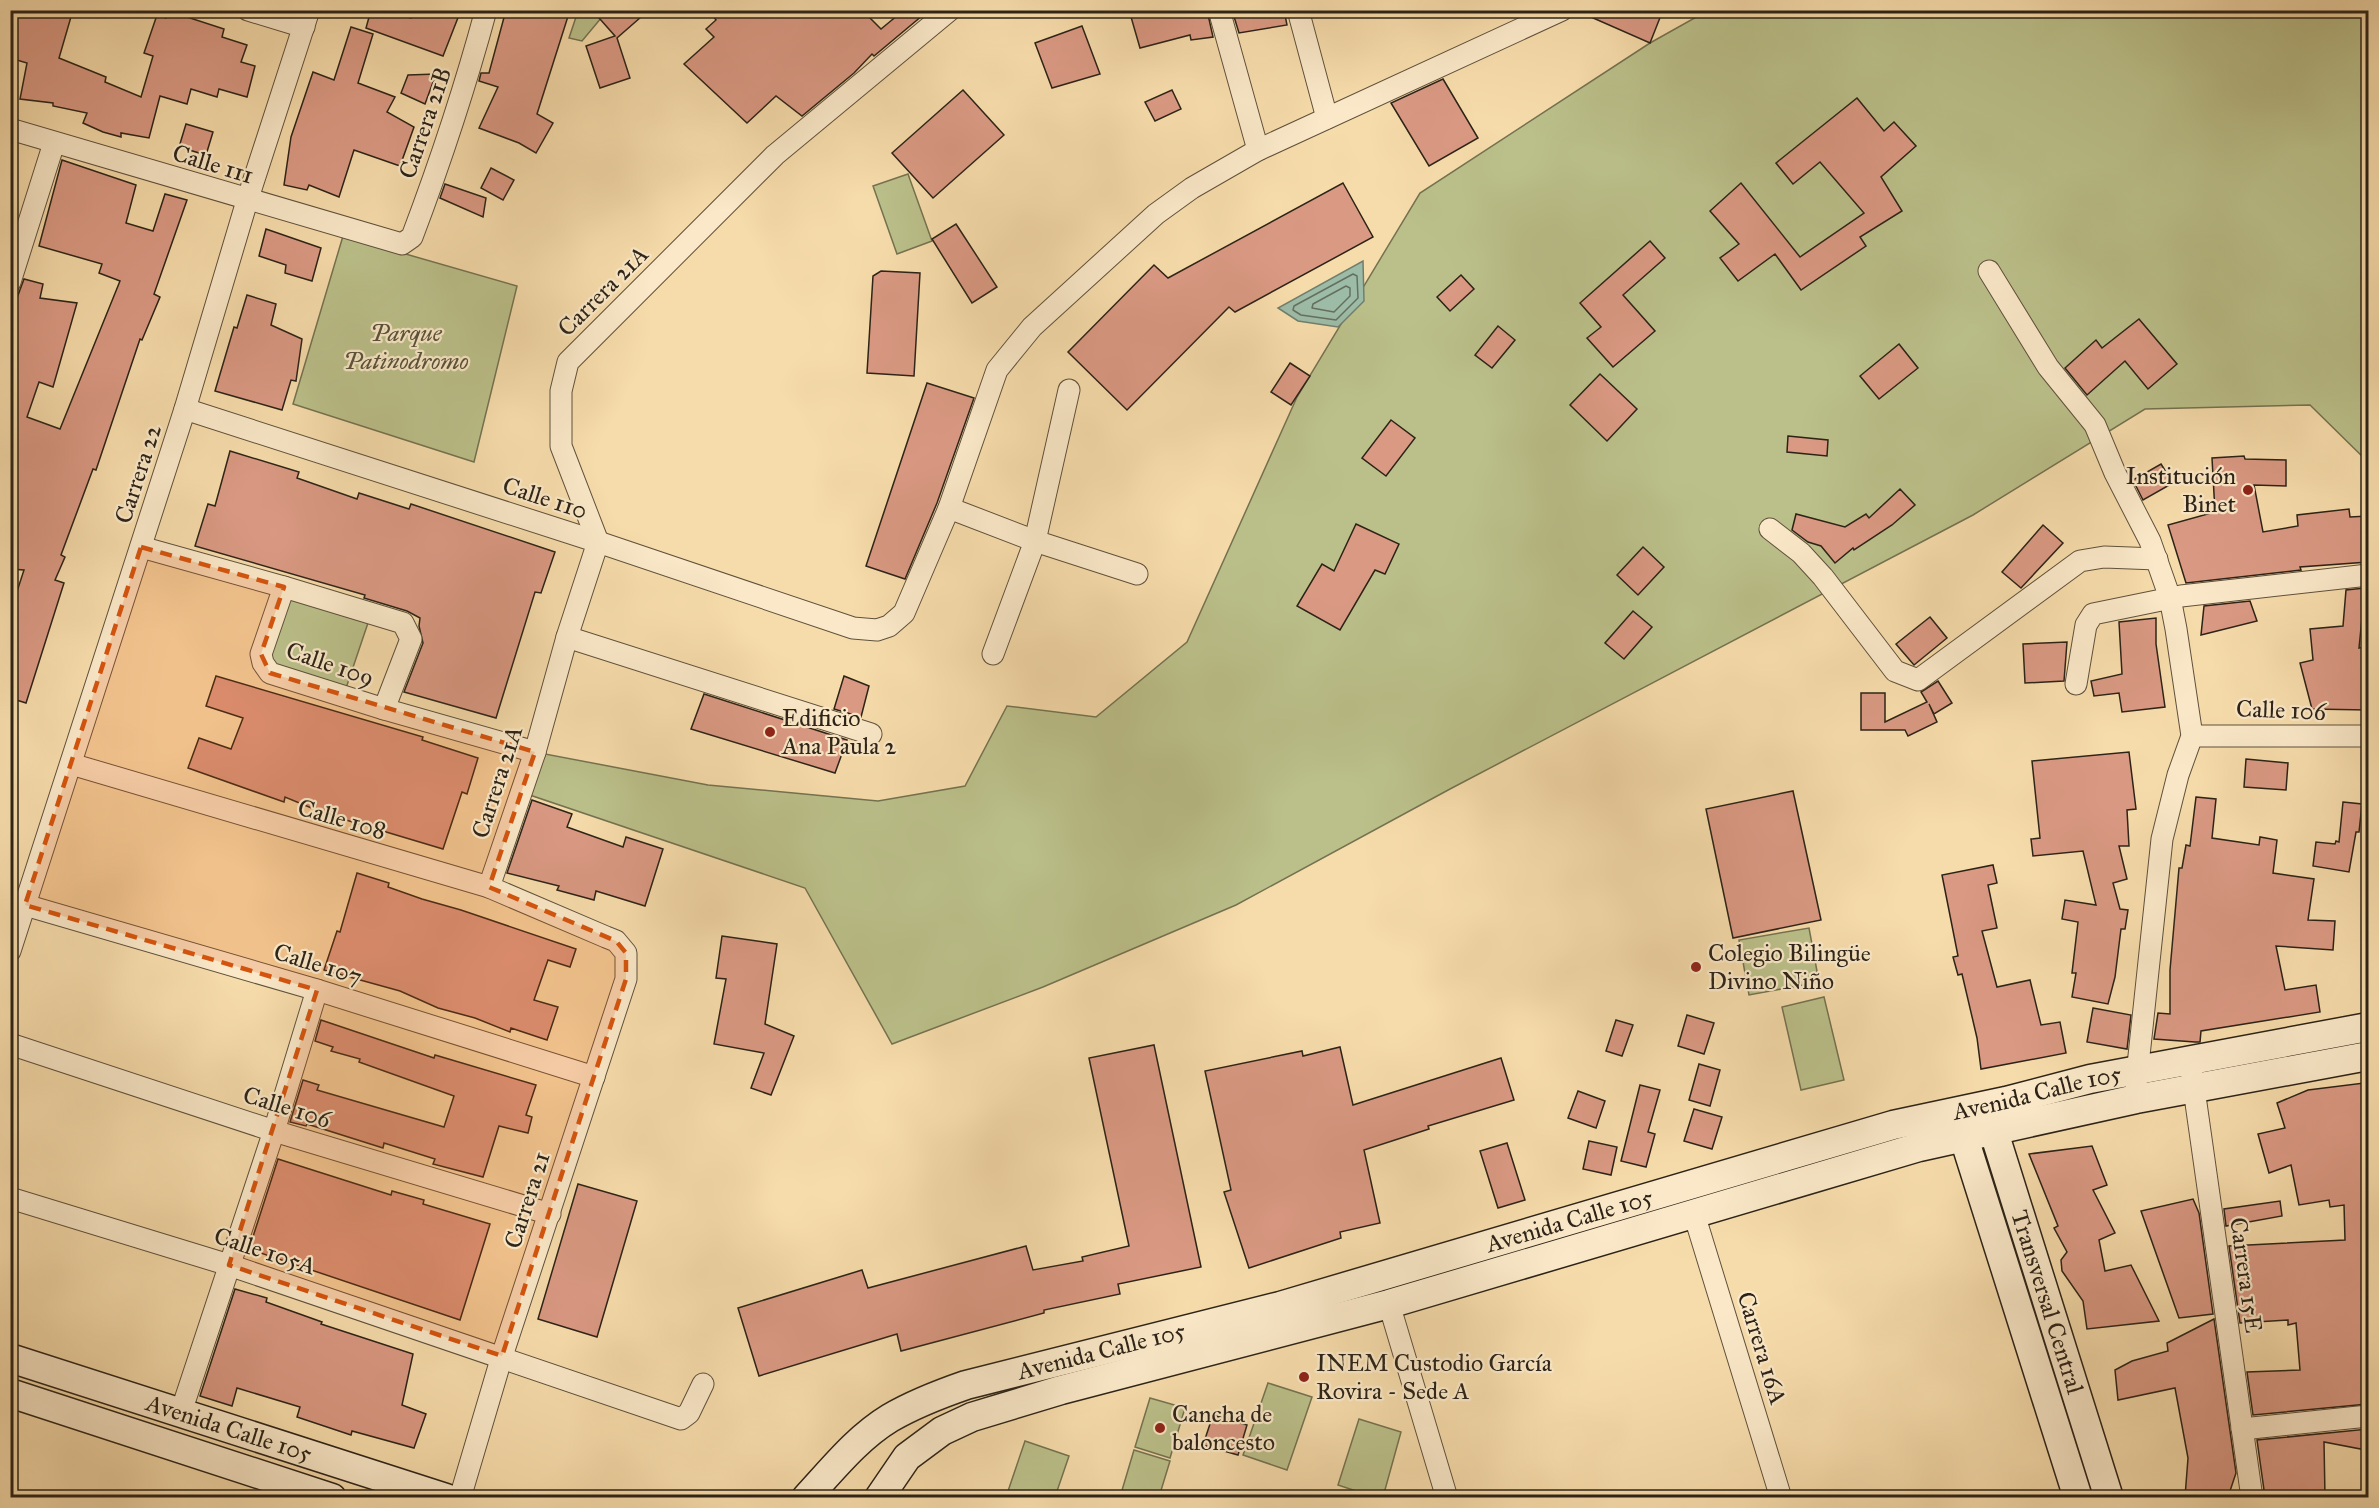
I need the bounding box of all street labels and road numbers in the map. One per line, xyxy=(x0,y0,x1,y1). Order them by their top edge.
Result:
street label: Carrera 21B xyxy=(392,63,458,183)
street label: Calle 111 xyxy=(169,138,257,190)
street label: Carrera 21A xyxy=(551,239,655,343)
street label: Carrera 22 xyxy=(108,421,168,527)
street label: Calle 110 xyxy=(499,470,591,526)
street label: Calle 109 xyxy=(282,635,378,693)
street label: Calle 106 xyxy=(2235,693,2327,727)
street label: Carrera 21A xyxy=(465,722,529,842)
street label: Calle 108 xyxy=(294,792,390,846)
street label: Calle 107 xyxy=(270,936,366,992)
street label: Avenida Calle 105 xyxy=(1949,1058,2124,1127)
street label: Calle 106 xyxy=(239,1079,335,1135)
street label: Carrera 21 xyxy=(497,1148,557,1252)
street label: Avenida Calle 105 xyxy=(1482,1182,1656,1260)
street label: Transversal Central xyxy=(2004,1206,2090,1398)
street label: Carrera 15E xyxy=(2223,1215,2269,1335)
street label: Calle 105A xyxy=(210,1220,320,1282)
street label: Carrera 16A xyxy=(1731,1288,1793,1408)
street label: Avenida Calle 105 xyxy=(1013,1315,1189,1387)
street label: Avenida Calle 105 xyxy=(141,1387,316,1469)

